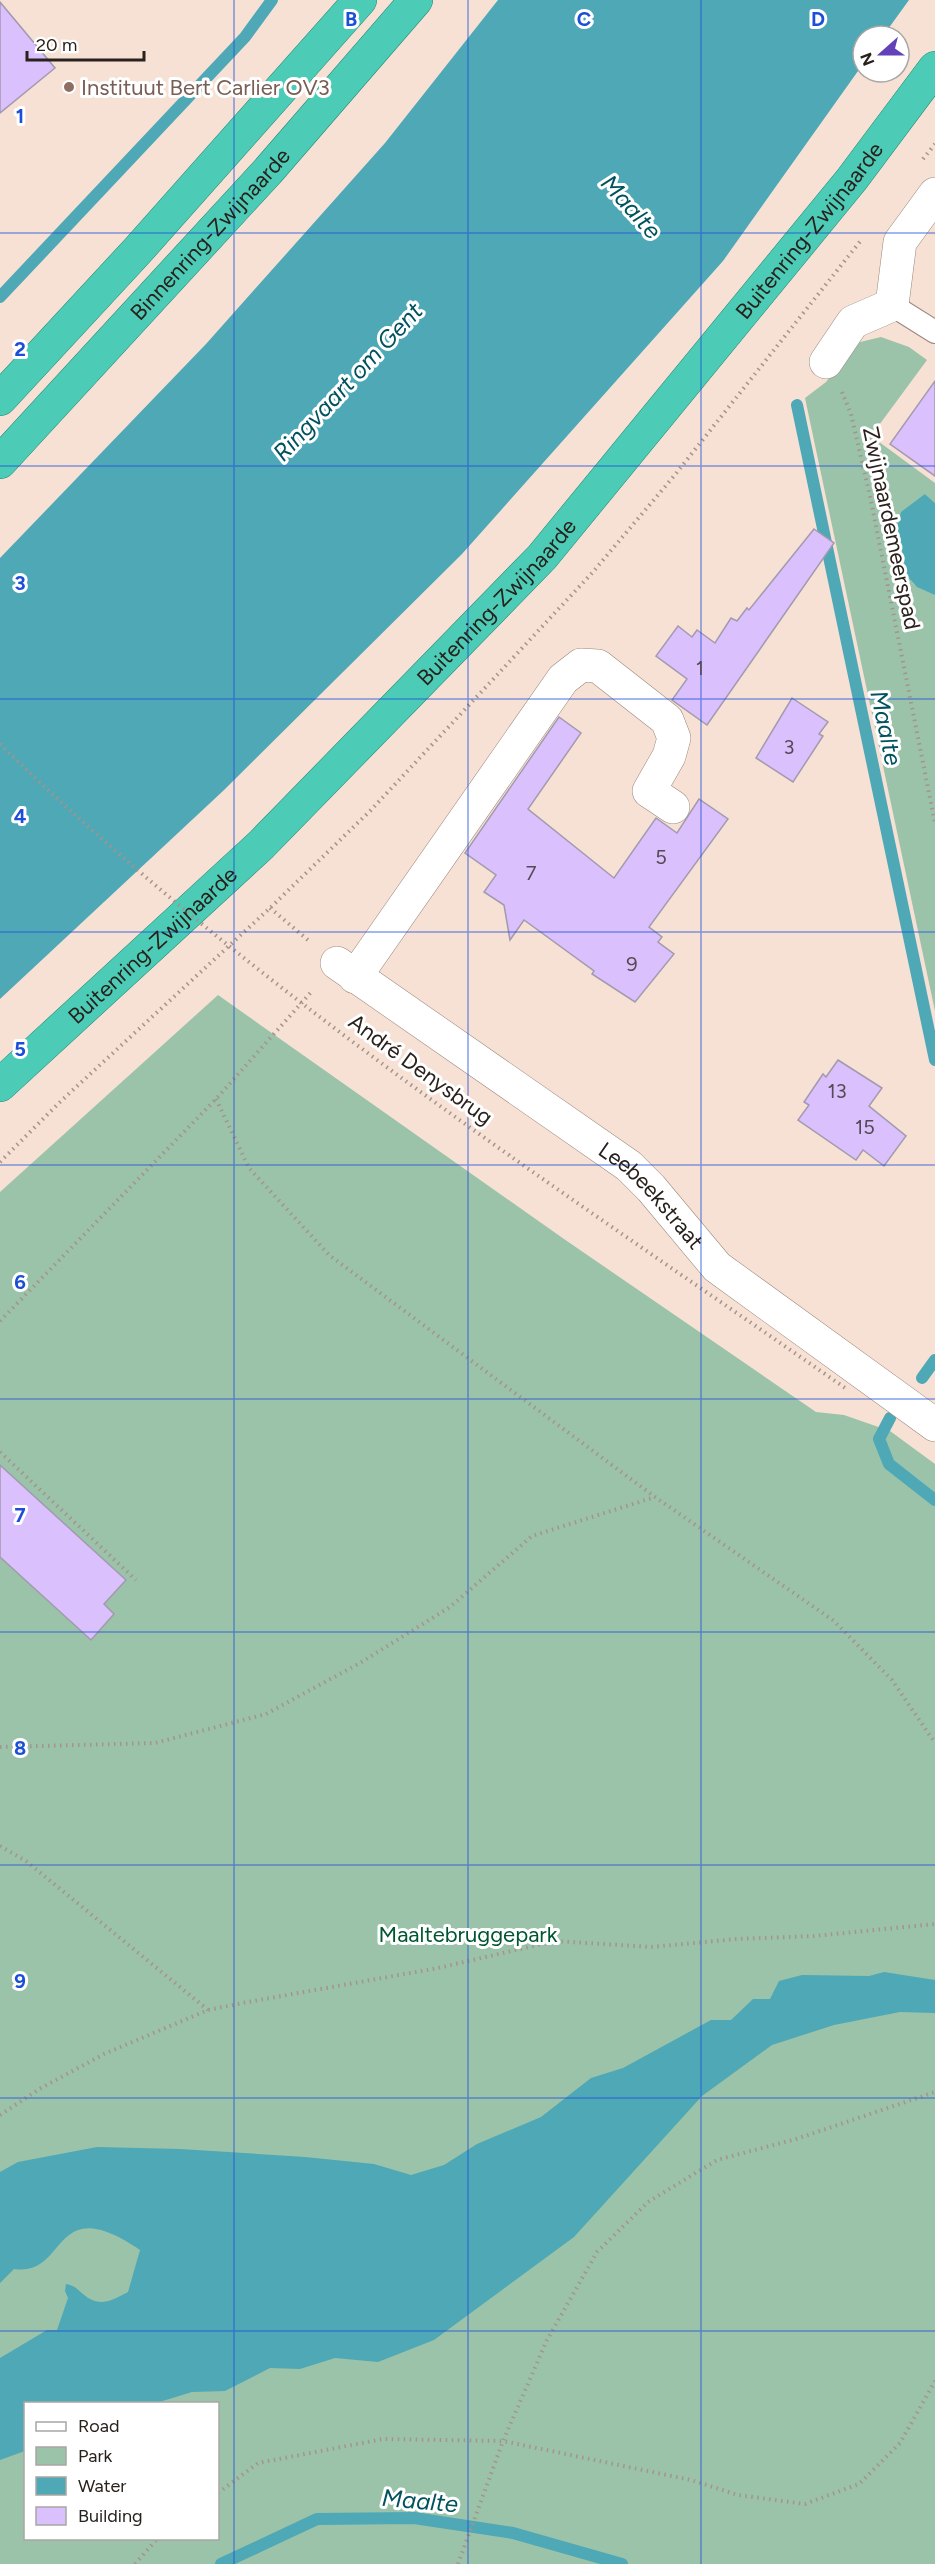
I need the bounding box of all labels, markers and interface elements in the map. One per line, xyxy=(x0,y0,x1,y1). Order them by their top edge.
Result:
text: B xyxy=(345,7,357,31)
text: C xyxy=(577,7,591,31)
text: D xyxy=(811,7,825,31)
scale bar xyxy=(27,24,144,62)
north arrow xyxy=(851,24,911,84)
text: 20 m xyxy=(36,34,77,56)
text: N xyxy=(856,50,879,68)
place label: Instituut Bert Carlier OV3 xyxy=(81,74,330,101)
marker: Instituut Bert Carlier OV3 xyxy=(62,80,76,94)
text: 1 xyxy=(16,104,24,128)
street label: Buitenring-Zwijnaarde xyxy=(730,137,889,325)
street label: Binnenring-Zwijnaarde xyxy=(125,143,296,326)
water label: Maalte xyxy=(595,169,668,245)
water label: Ringvaart om Gent xyxy=(267,296,429,467)
text: 2 xyxy=(14,337,26,361)
street label: Zwijnaardemeerspad xyxy=(857,424,926,632)
street label: Buitenring-Zwijnaarde xyxy=(411,513,582,691)
text: 3 xyxy=(14,571,26,595)
house number: 1 xyxy=(696,656,704,680)
water label: Maalte xyxy=(864,688,909,768)
house number: 3 xyxy=(784,735,794,759)
text: 4 xyxy=(14,804,27,828)
house number: 5 xyxy=(655,845,667,869)
street label: Buitenring-Zwijnaarde xyxy=(63,861,243,1030)
house number: 7 xyxy=(526,861,537,885)
house number: 9 xyxy=(626,952,638,976)
street label: André Denysbrug xyxy=(343,1008,498,1131)
text: 5 xyxy=(14,1037,26,1061)
house number: 13 xyxy=(827,1079,847,1103)
house number: 15 xyxy=(855,1115,875,1139)
street label: Leebeekstraat xyxy=(593,1136,709,1255)
text: 6 xyxy=(14,1270,26,1294)
text: 7 xyxy=(14,1503,26,1527)
text: 8 xyxy=(14,1736,26,1760)
park label: Maaltebruggepark xyxy=(379,1921,558,1948)
text: 9 xyxy=(14,1969,26,1993)
legend xyxy=(24,2402,219,2540)
text: Road xyxy=(78,2415,119,2437)
text: Park xyxy=(78,2445,113,2467)
text: Water xyxy=(78,2475,126,2497)
water label: Maalte xyxy=(381,2483,459,2518)
text: Building xyxy=(78,2505,143,2527)

